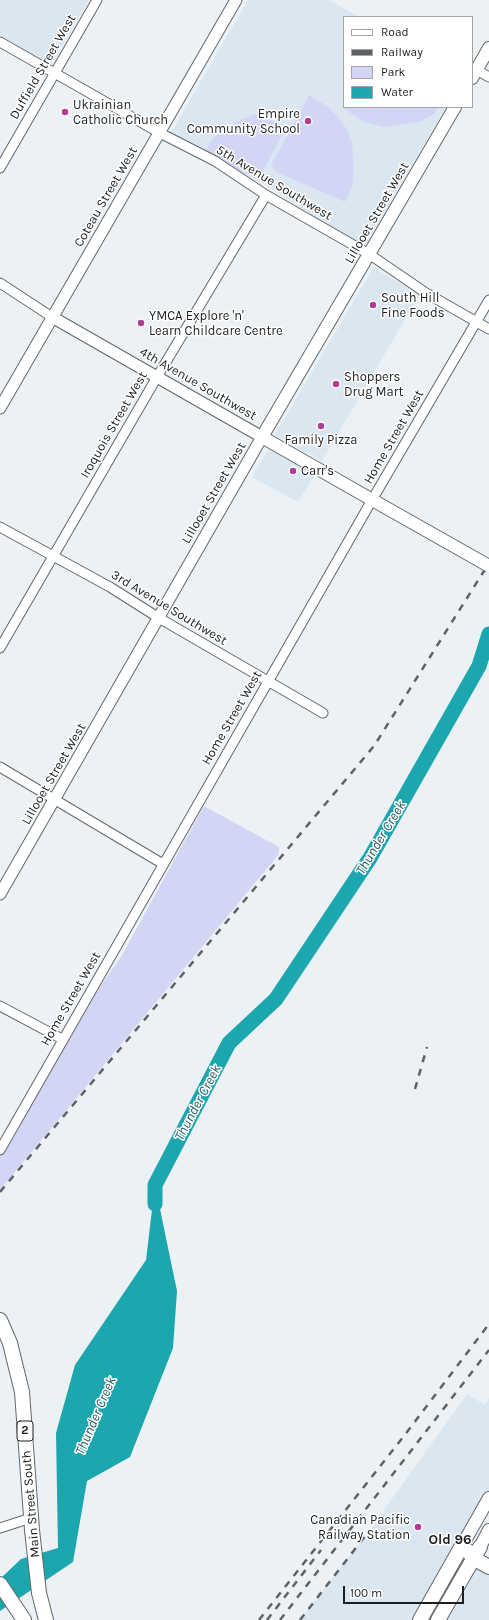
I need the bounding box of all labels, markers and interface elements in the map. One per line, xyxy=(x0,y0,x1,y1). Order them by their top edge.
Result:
street label: Duffield Street West xyxy=(7,12,79,122)
legend xyxy=(343,16,473,108)
text: Road xyxy=(381,25,409,39)
text: Railway xyxy=(381,45,423,59)
text: Park xyxy=(381,65,405,79)
text: Water xyxy=(381,85,413,99)
place label: Ukrainian Catholic Church xyxy=(73,97,168,128)
place label: Empire Community School xyxy=(187,106,300,137)
marker: Ukrainian Catholic Church xyxy=(60,107,70,117)
marker: Empire Community School xyxy=(303,116,313,126)
street label: 5th Avenue Southwest xyxy=(213,142,335,224)
street label: Coteau Street West xyxy=(71,144,141,250)
street label: Lillooet Street West xyxy=(342,160,412,266)
place label: South Hill Fine Foods xyxy=(381,290,444,321)
marker: South Hill Fine Foods xyxy=(368,300,378,310)
place label: YMCA Explore 'n' Learn Childcare Centre xyxy=(149,308,283,339)
marker: YMCA Explore 'n' Learn Childcare Centre xyxy=(136,318,146,328)
street label: 4th Avenue Southwest xyxy=(137,344,259,424)
street label: Iroquois Street West xyxy=(77,369,151,481)
place label: Shoppers Drug Mart xyxy=(344,369,403,400)
marker: Shoppers Drug Mart xyxy=(331,379,341,389)
street label: Home Street West xyxy=(361,387,427,487)
marker: Family Pizza xyxy=(316,421,326,431)
place label: Family Pizza xyxy=(284,432,358,448)
street label: Lillooet Street West xyxy=(179,440,249,546)
place label: Carr's xyxy=(301,463,334,479)
marker: Carr's xyxy=(288,466,298,476)
street label: 3rd Avenue Southwest xyxy=(108,567,230,649)
street label: Home Street West xyxy=(199,668,265,768)
street label: Lillooet Street West xyxy=(19,721,89,827)
water label: Thunder Creek xyxy=(352,798,410,878)
street label: Home Street West xyxy=(38,949,104,1049)
water label: Thunder Creek xyxy=(171,1062,225,1144)
water label: Thunder Creek xyxy=(72,1374,120,1458)
road number: 2 xyxy=(17,1421,33,1441)
street label: Main Street South xyxy=(19,1450,43,1558)
place label: Canadian Pacific Railway Station xyxy=(310,1512,410,1543)
marker: Canadian Pacific Railway Station xyxy=(413,1522,423,1532)
district label: Old 96 xyxy=(429,1532,471,1548)
scale bar xyxy=(345,1578,466,1604)
text: 100 m xyxy=(350,1586,382,1600)

